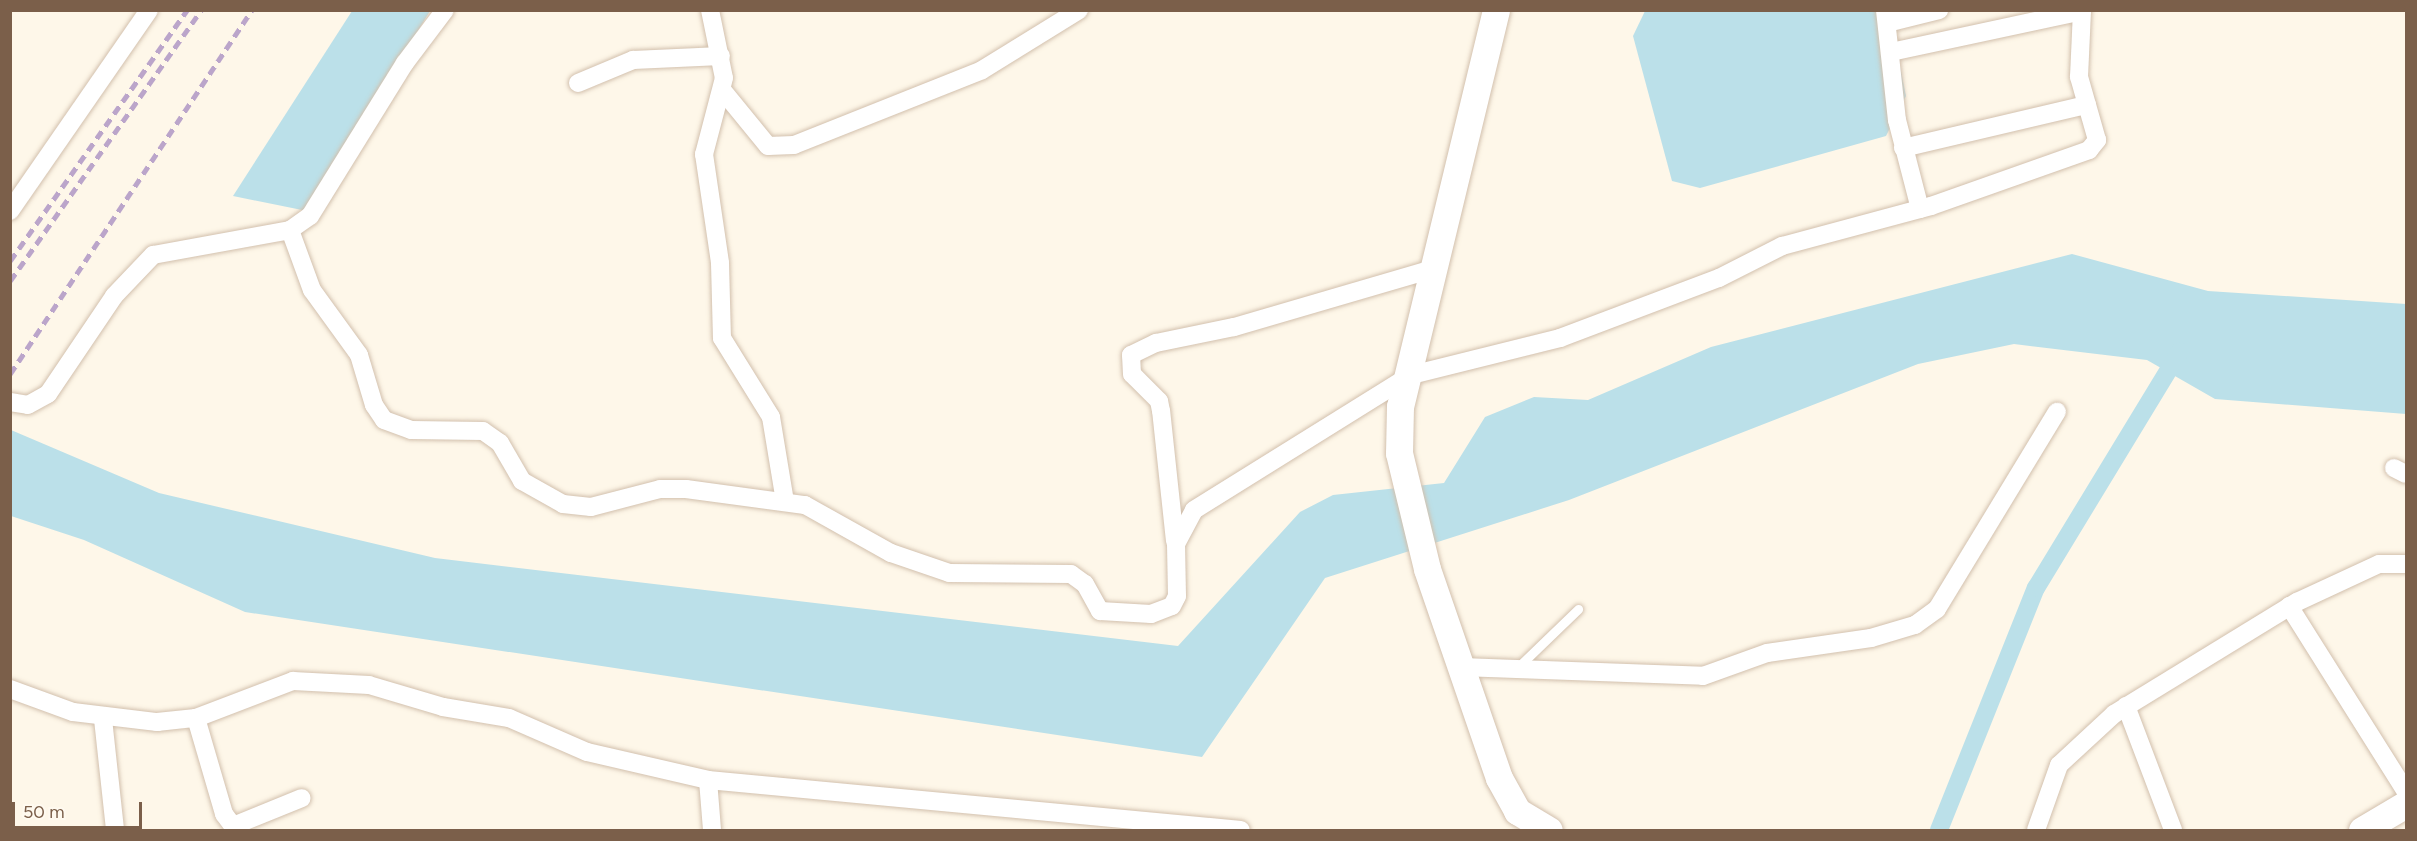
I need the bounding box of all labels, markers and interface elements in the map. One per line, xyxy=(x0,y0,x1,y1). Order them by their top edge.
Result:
scale bar xyxy=(15,790,146,828)
text: 50 m xyxy=(23,801,65,823)

